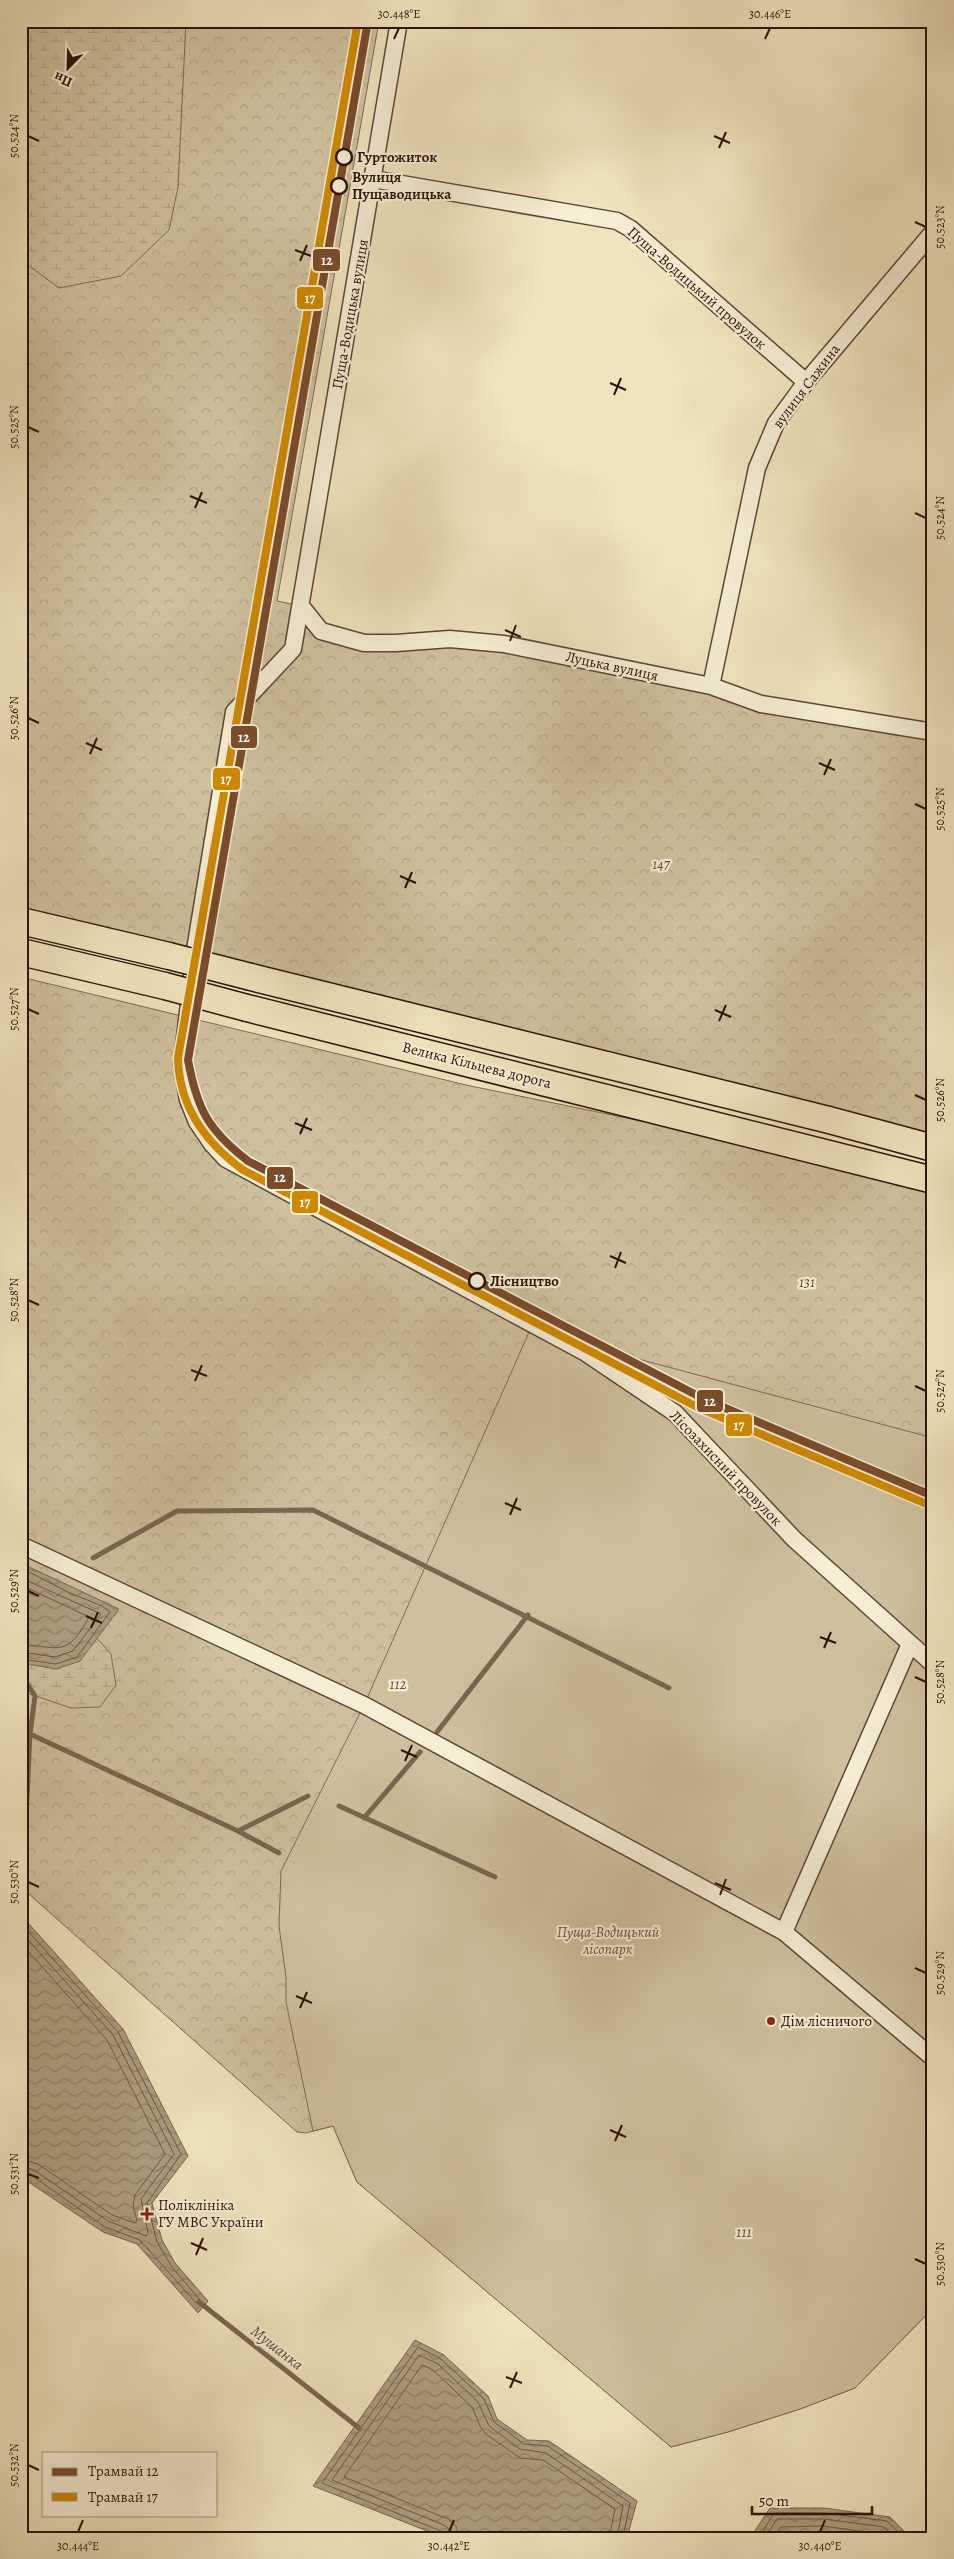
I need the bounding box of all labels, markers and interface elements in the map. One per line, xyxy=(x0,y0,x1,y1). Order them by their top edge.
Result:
text: 30.448°E xyxy=(378,6,420,22)
text: 30.446°E xyxy=(749,6,791,22)
north arrow xyxy=(42,42,92,92)
text: Пн xyxy=(51,67,75,92)
text: 50.524°N xyxy=(6,114,22,158)
place label: Гуртожиток xyxy=(357,147,437,167)
marker: Гуртожиток xyxy=(335,148,353,166)
place label: Вулиця Пущаводицька xyxy=(352,167,452,204)
marker: Вулиця Пущаводицька xyxy=(330,177,348,195)
text: 50.523°N xyxy=(932,205,948,249)
street label: Пуща-Водицький провулок xyxy=(623,222,771,354)
street label: Пуща-Водицька вулиця xyxy=(327,237,373,391)
line badge: 12 xyxy=(312,248,341,272)
text: 12 xyxy=(321,251,333,270)
line badge: 17 xyxy=(296,286,324,310)
text: 17 xyxy=(305,289,316,308)
street label: вулиця Сажина xyxy=(768,340,844,432)
text: 50.525°N xyxy=(6,405,22,449)
text: 50.524°N xyxy=(932,496,948,540)
street label: Луцька вулиця xyxy=(564,646,660,686)
text: 50.526°N xyxy=(6,696,22,740)
line badge: 12 xyxy=(230,725,258,749)
text: 12 xyxy=(238,728,250,747)
line badge: 17 xyxy=(212,767,241,791)
text: 17 xyxy=(221,770,232,789)
text: 50.525°N xyxy=(932,787,948,831)
park label: 147 xyxy=(652,854,671,874)
text: 50.527°N xyxy=(6,987,22,1031)
street label: Велика Кільцева дорога xyxy=(400,1037,554,1093)
text: 50.526°N xyxy=(932,1078,948,1122)
line badge: 12 xyxy=(266,1166,294,1190)
text: 12 xyxy=(274,1168,286,1187)
line badge: 17 xyxy=(291,1190,319,1214)
text: 17 xyxy=(300,1193,311,1212)
place label: Лісництво xyxy=(490,1271,559,1291)
marker: Лісництво xyxy=(468,1272,486,1290)
park label: 131 xyxy=(799,1272,815,1292)
text: 50.528°N xyxy=(6,1278,22,1322)
text: 50.527°N xyxy=(932,1369,948,1413)
line badge: 12 xyxy=(696,1389,724,1413)
text: 12 xyxy=(704,1392,716,1411)
street label: Лісозахисний провулок xyxy=(665,1406,787,1530)
line badge: 17 xyxy=(725,1413,753,1437)
text: 17 xyxy=(734,1416,745,1435)
text: 50.529°N xyxy=(6,1569,22,1613)
text: 50.528°N xyxy=(932,1660,948,1704)
park label: 112 xyxy=(389,1674,407,1694)
text: 50.530°N xyxy=(6,1860,22,1904)
park label: Пуща-Водицький лісопарк xyxy=(557,1922,660,1959)
text: 50.529°N xyxy=(932,1951,948,1995)
place label: Дім лісничого xyxy=(781,2011,872,2031)
marker: Дім лісничого xyxy=(765,2015,777,2027)
text: 50.531°N xyxy=(6,2153,22,2195)
place label: Поліклініка ГУ МВС України xyxy=(158,2195,264,2232)
marker: Поліклініка ГУ МВС України xyxy=(140,2207,154,2221)
park label: 111 xyxy=(736,2222,752,2242)
text: 50.530°N xyxy=(932,2242,948,2286)
water label: Мушанка xyxy=(246,2320,308,2376)
text: 50.532°N xyxy=(6,2443,22,2487)
legend xyxy=(42,2452,218,2516)
text: Трамвай 12 xyxy=(88,2461,159,2481)
scale bar xyxy=(752,2484,872,2516)
text: Трамвай 17 xyxy=(88,2487,159,2507)
text: 50 m xyxy=(759,2491,789,2511)
text: 30.444°E xyxy=(57,2538,99,2554)
text: 30.442°E xyxy=(428,2538,470,2554)
text: 30.440°E xyxy=(798,2538,842,2554)

